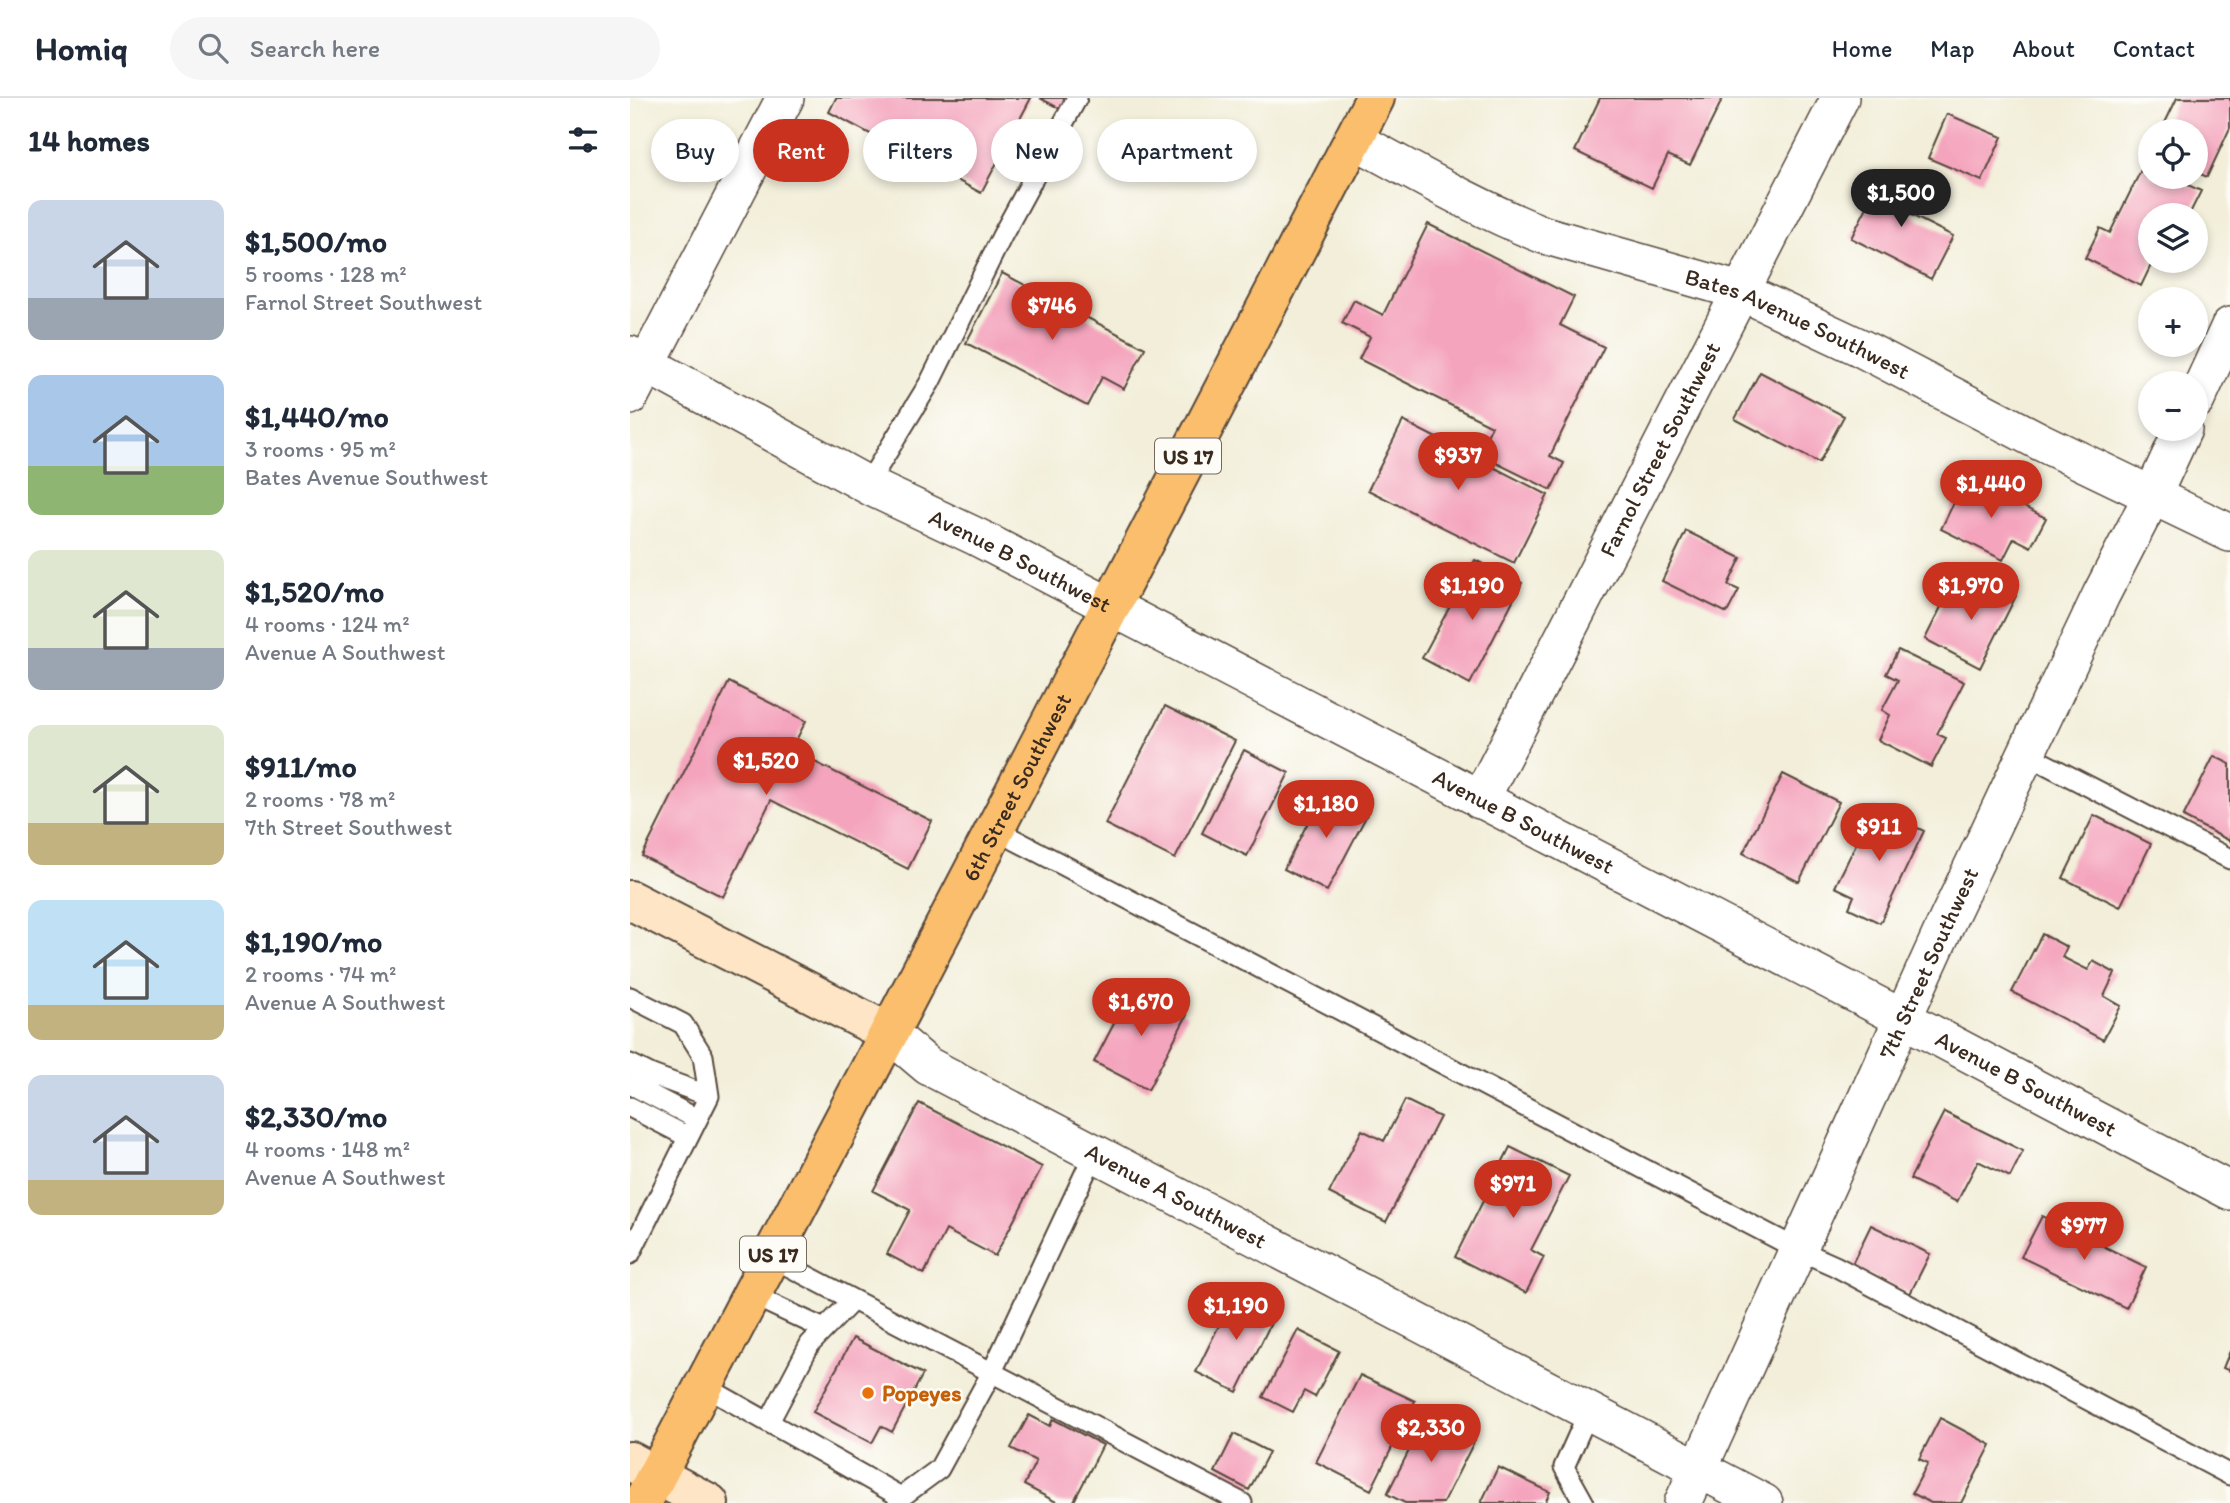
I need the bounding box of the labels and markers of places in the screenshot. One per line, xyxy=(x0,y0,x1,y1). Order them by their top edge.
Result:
pin: $1,500 xyxy=(1844,170,1958,229)
pin: $746 xyxy=(1011,282,1093,342)
pin: $937 xyxy=(1417,432,1499,492)
pin: $1,440 xyxy=(1934,460,2048,520)
pin: $1,190 xyxy=(1415,562,1529,622)
pin: $1,970 xyxy=(1914,562,2028,622)
pin: $1,520 xyxy=(709,738,823,797)
pin: $1,180 xyxy=(1269,780,1383,840)
pin: $911 xyxy=(1838,804,1920,863)
pin: $1,670 xyxy=(1084,978,1198,1038)
pin: $971 xyxy=(1472,1160,1554,1220)
pin: $977 xyxy=(2043,1202,2125,1262)
pin: $1,190 xyxy=(1179,1282,1293,1342)
place label: Popeyes xyxy=(882,1379,962,1407)
marker: Popeyes xyxy=(860,1385,876,1401)
pin: $2,330 xyxy=(1374,1404,1488,1464)

